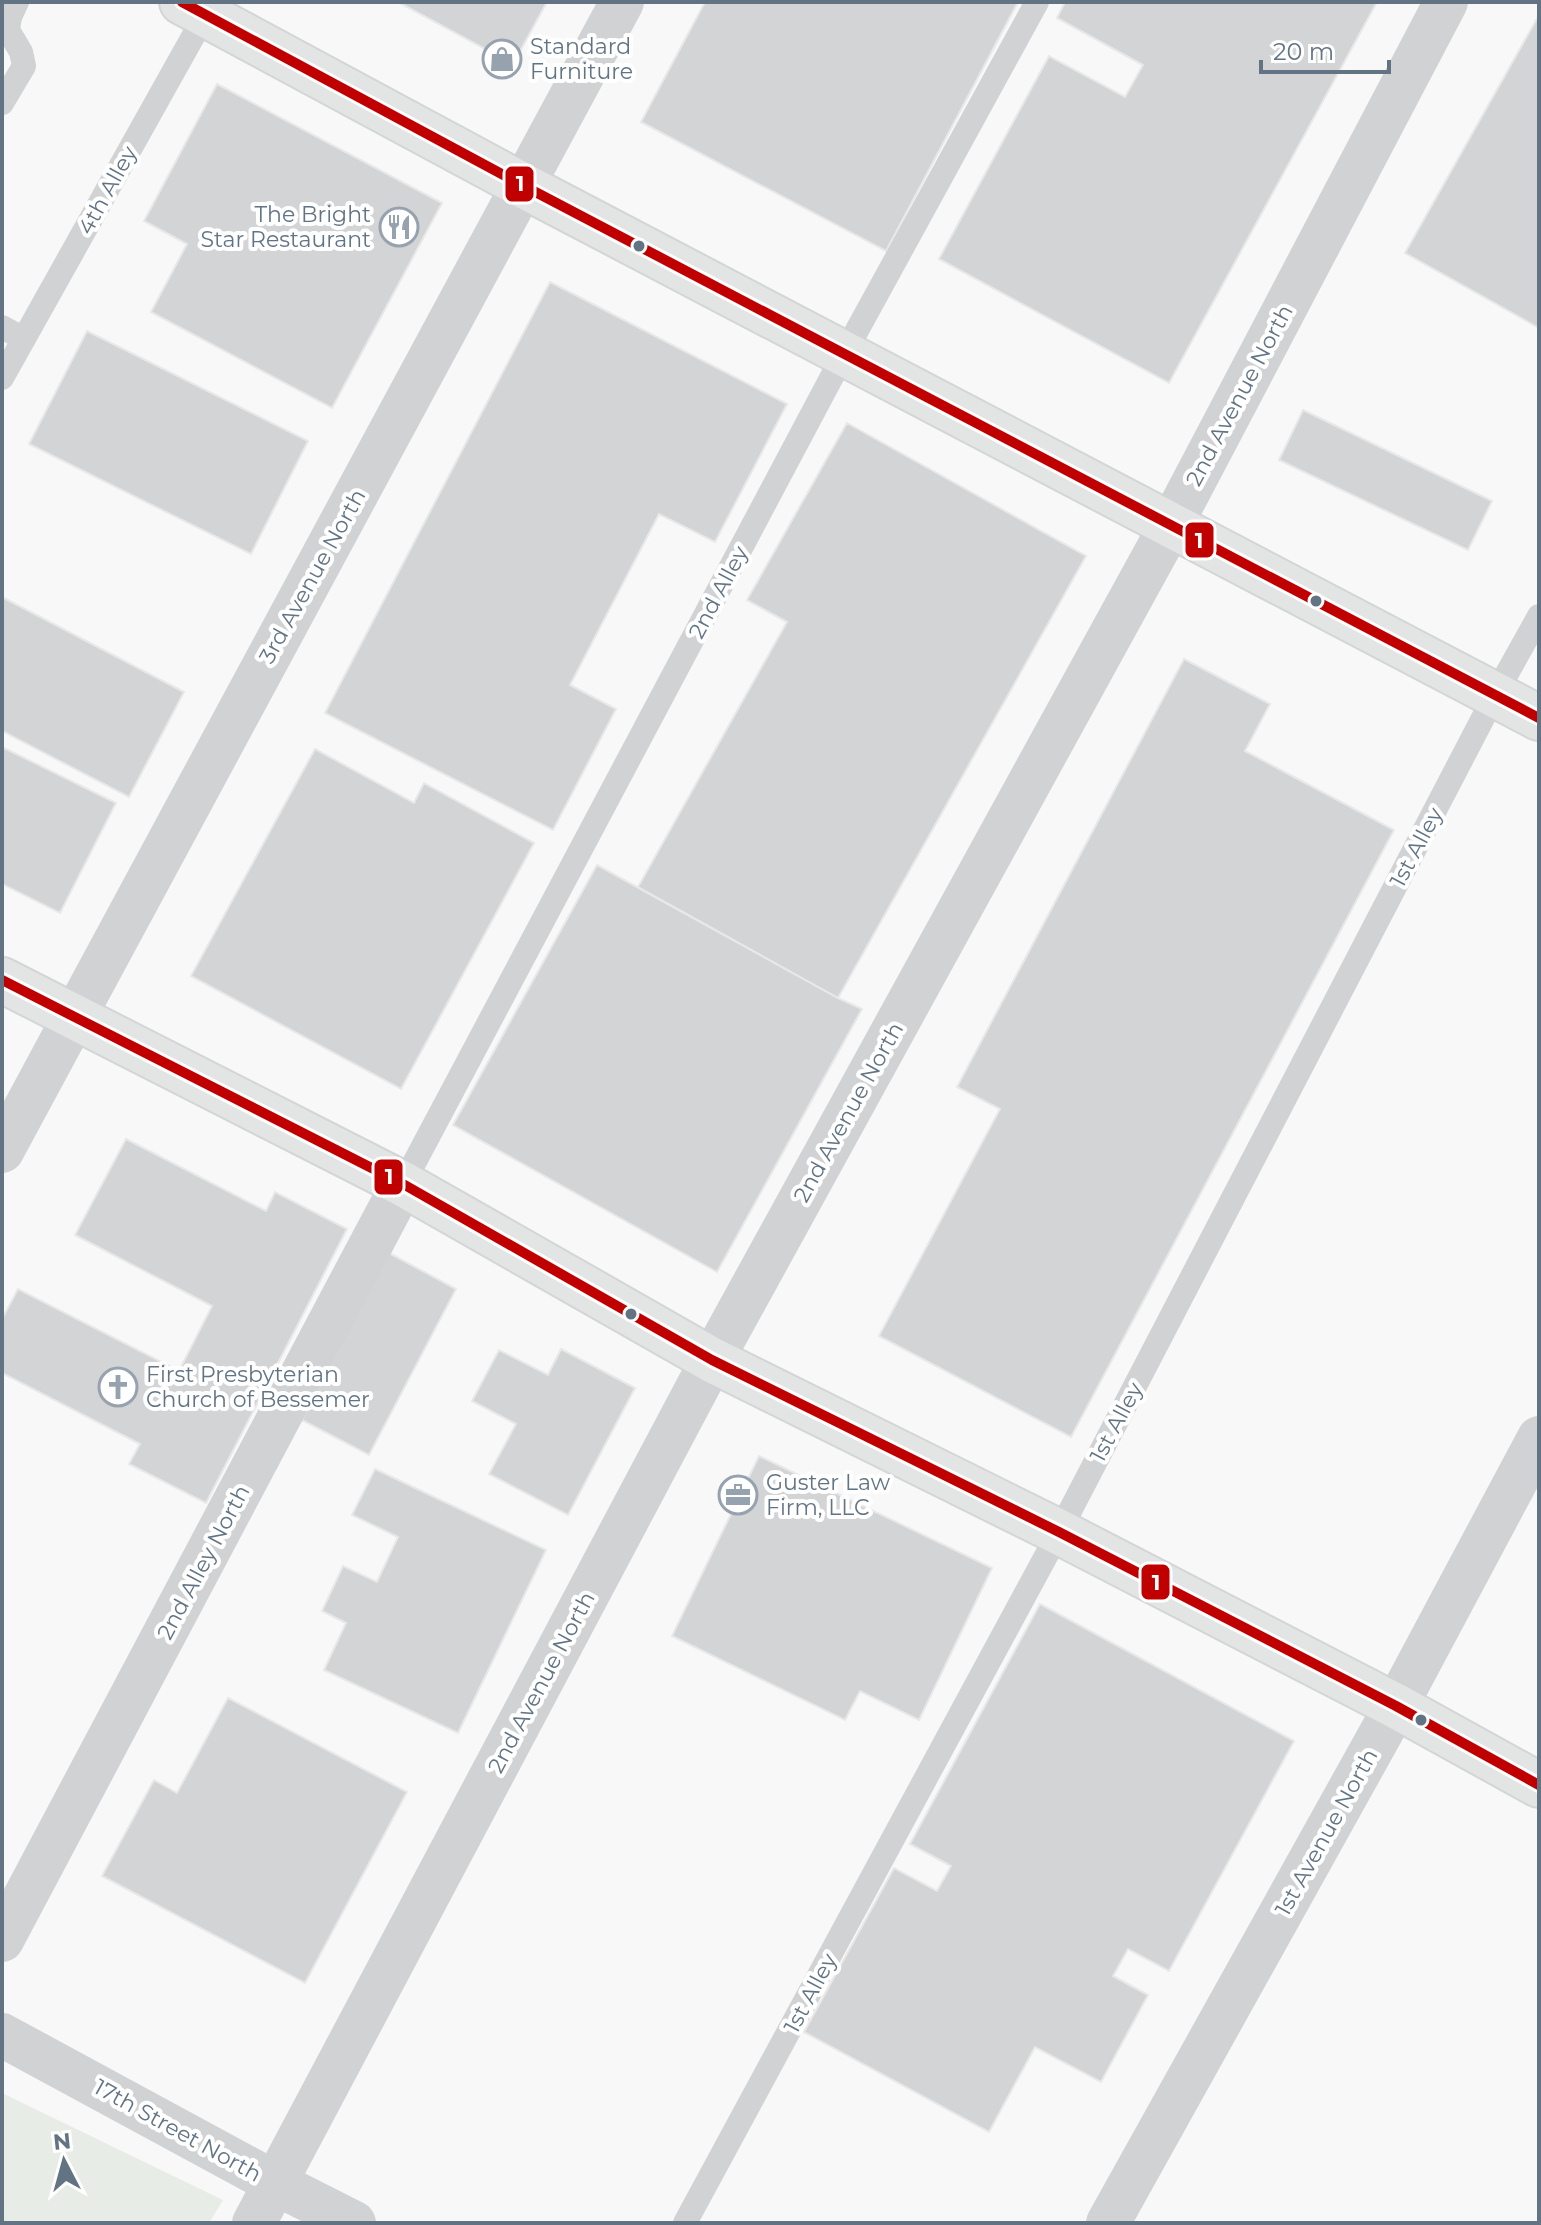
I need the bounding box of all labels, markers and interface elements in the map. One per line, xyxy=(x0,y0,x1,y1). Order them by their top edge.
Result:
scale bar xyxy=(1261,24,1389,74)
place label: Standard Furniture xyxy=(530,33,633,85)
text: 20 m xyxy=(1273,37,1334,66)
shop icon: Standard Furniture xyxy=(481,38,523,80)
street label: 4th Alley xyxy=(72,141,143,239)
line badge: 1 xyxy=(504,165,535,203)
text: 1 xyxy=(516,170,524,197)
place label: The Bright Star Restaurant xyxy=(201,201,371,253)
restaurant icon: The Bright Star Restaurant xyxy=(378,206,420,248)
unlabelled marker xyxy=(631,238,647,254)
street label: 2nd Avenue North xyxy=(1180,300,1299,491)
street label: 3rd Avenue North xyxy=(253,484,372,668)
line badge: 1 xyxy=(1184,521,1215,559)
text: 1 xyxy=(1195,527,1203,554)
street label: 2nd Alley xyxy=(683,541,754,643)
unlabelled marker xyxy=(1308,593,1324,609)
street label: 1st Alley xyxy=(1384,803,1449,892)
street label: 2nd Avenue North xyxy=(788,1018,909,1207)
line badge: 1 xyxy=(373,1158,404,1196)
text: 1 xyxy=(385,1163,393,1190)
unlabelled marker xyxy=(623,1306,639,1322)
place label: First Presbyterian Church of Bessemer xyxy=(146,1361,370,1413)
church icon: First Presbyterian Church of Bessemer xyxy=(97,1366,139,1408)
street label: 1st Alley xyxy=(1084,1378,1149,1467)
place label: Guster Law Firm, LLC xyxy=(766,1469,891,1521)
office icon: Guster Law Firm, LLC xyxy=(717,1474,759,1516)
street label: 2nd Alley North xyxy=(151,1480,256,1644)
line badge: 1 xyxy=(1140,1563,1171,1601)
text: 1 xyxy=(1152,1569,1160,1596)
street label: 2nd Avenue North xyxy=(482,1587,601,1778)
unlabelled marker xyxy=(1413,1712,1429,1728)
street label: 1st Avenue North xyxy=(1269,1744,1384,1920)
street label: 1st Alley xyxy=(778,1949,843,2038)
street label: 17th Street North xyxy=(89,2073,266,2188)
north arrow xyxy=(24,2121,104,2201)
text: N xyxy=(52,2127,72,2156)

